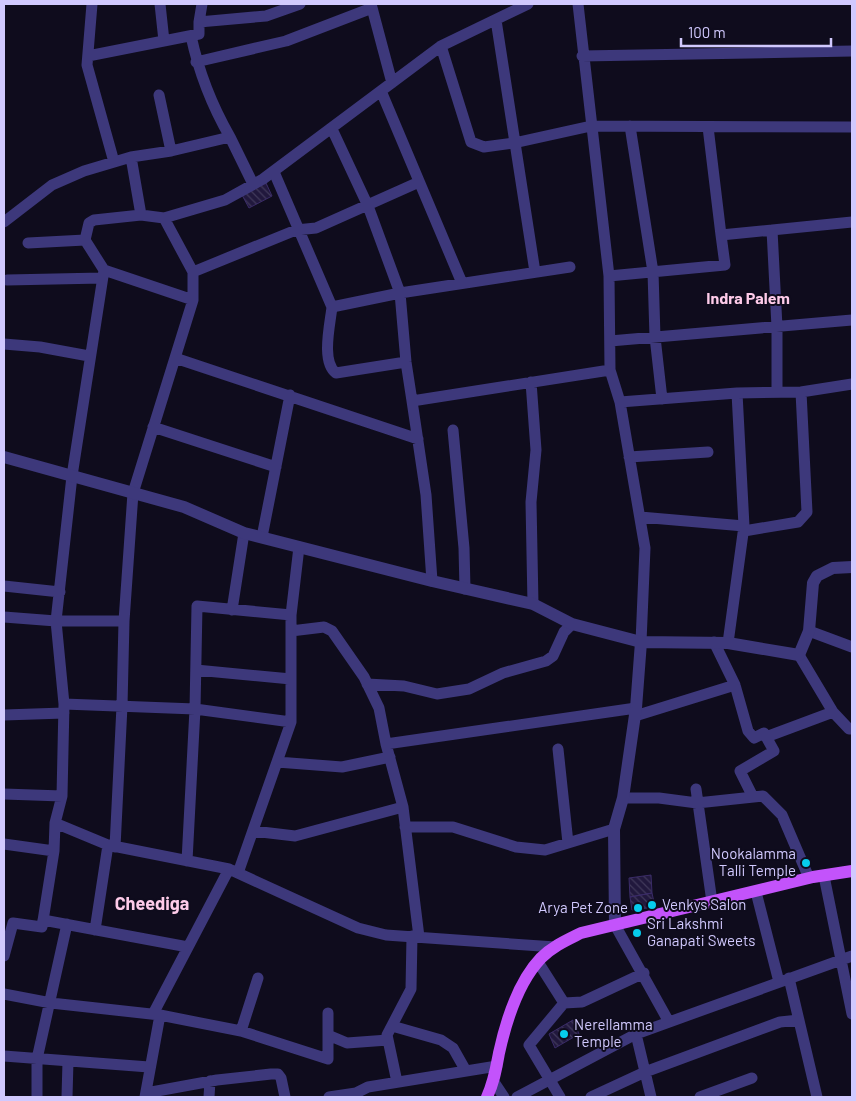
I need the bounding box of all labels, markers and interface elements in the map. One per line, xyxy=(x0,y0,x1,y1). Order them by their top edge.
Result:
scale bar xyxy=(681,15,831,47)
text: 100 m xyxy=(688,23,726,41)
district label: Indra Palem xyxy=(706,288,790,307)
place label: Nookalamma Talli Temple xyxy=(711,844,796,879)
marker: Nookalamma Talli Temple xyxy=(800,857,812,869)
district label: Cheediga xyxy=(115,892,189,914)
place label: Venkys Salon xyxy=(662,895,746,913)
place label: Arya Pet Zone xyxy=(538,898,628,916)
marker: Venkys Salon xyxy=(646,899,658,911)
marker: Arya Pet Zone xyxy=(632,902,644,914)
place label: Sri Lakshmi Ganapati Sweets xyxy=(647,914,756,949)
marker: Sri Lakshmi Ganapati Sweets xyxy=(631,927,643,939)
place label: Nerellamma Temple xyxy=(574,1015,653,1050)
marker: Nerellamma Temple xyxy=(558,1028,570,1040)

